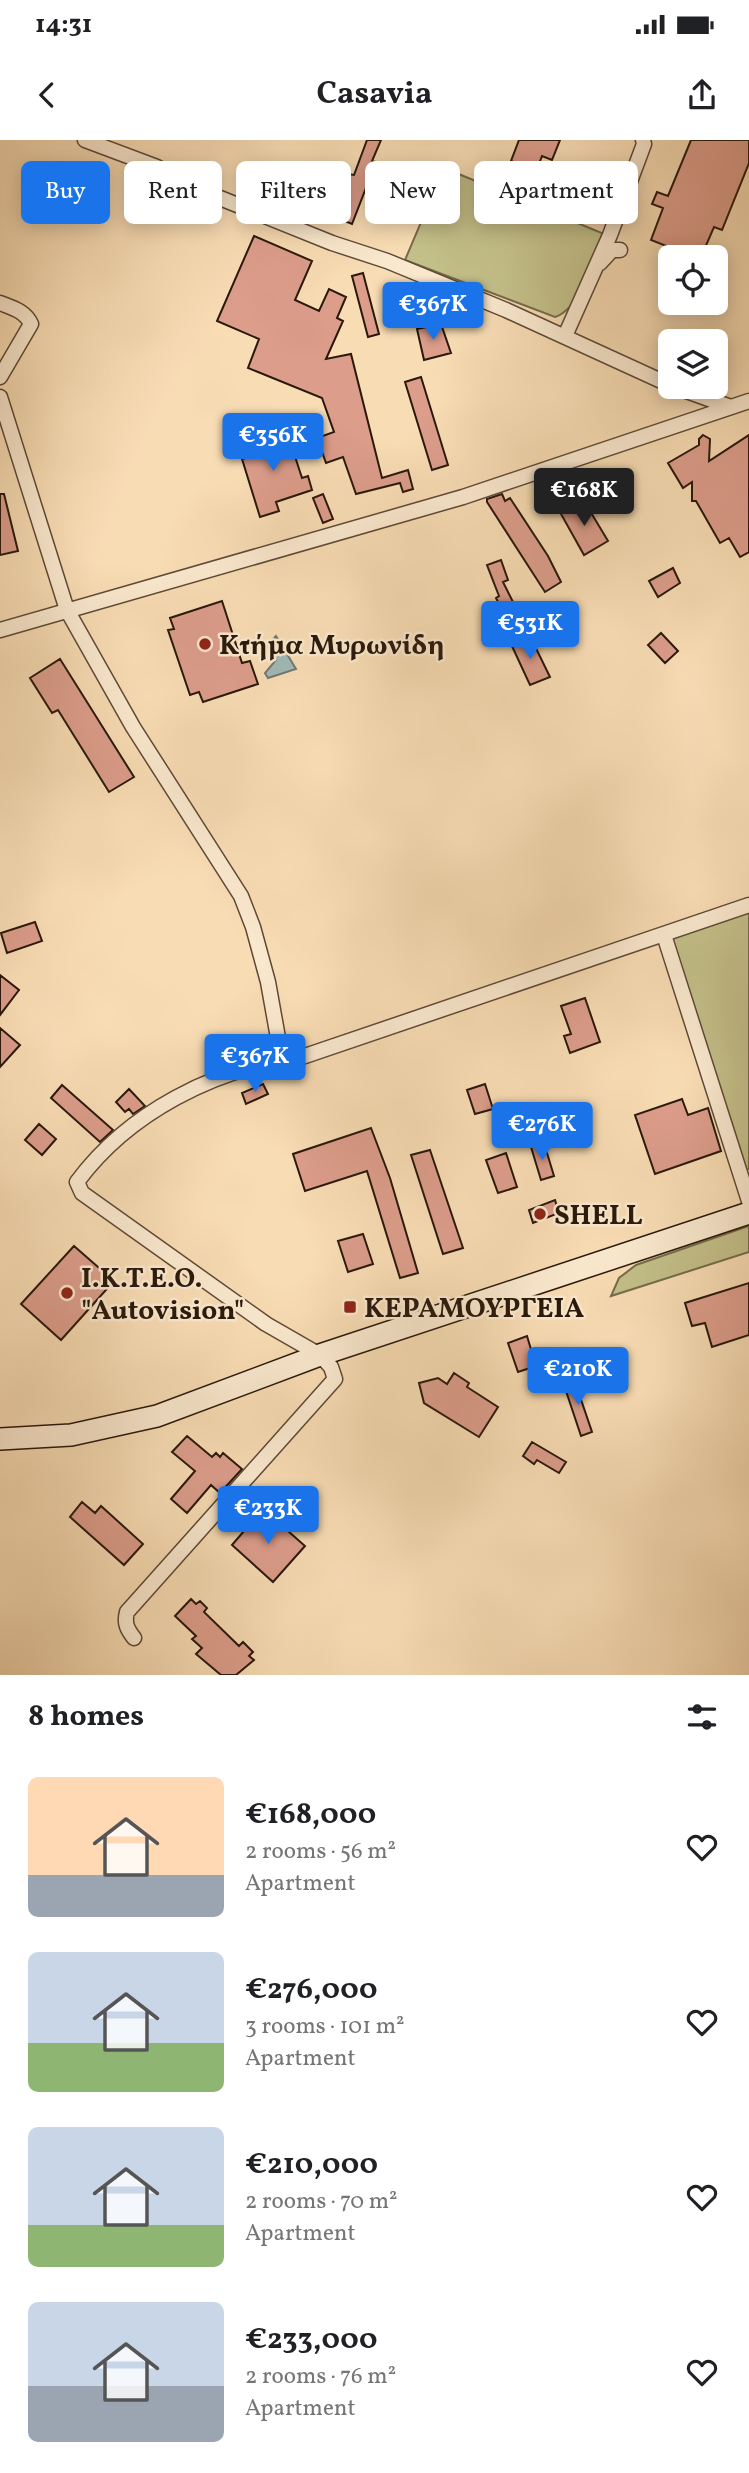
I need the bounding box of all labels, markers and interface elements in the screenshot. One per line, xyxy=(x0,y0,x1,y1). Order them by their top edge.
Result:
text: 14:31 xyxy=(35,7,92,43)
text: Casavia xyxy=(317,73,432,117)
icon: back xyxy=(28,76,66,114)
icon: share xyxy=(683,76,721,114)
chip: Buy xyxy=(21,161,110,224)
chip: Rent xyxy=(124,161,222,224)
chip: Filters xyxy=(236,161,351,224)
chip: New xyxy=(365,161,460,224)
chip: Apartment xyxy=(474,161,638,224)
map controls xyxy=(658,245,728,399)
button: locate xyxy=(658,245,728,315)
pin: €367K xyxy=(384,282,482,342)
text: €367K xyxy=(399,289,467,321)
button: layers xyxy=(658,329,728,399)
pin: €356K xyxy=(224,414,322,473)
text: €356K xyxy=(238,420,308,452)
pin: €168K xyxy=(535,468,633,528)
text: €168K xyxy=(550,475,618,507)
pin: €531K xyxy=(481,602,579,661)
text: €531K xyxy=(497,608,563,640)
place label: Κτήμα Μυρωνίδη xyxy=(219,627,445,666)
marker: Κτήμα Μυρωνίδη xyxy=(197,636,213,652)
pin: €367K xyxy=(206,1034,304,1094)
text: €367K xyxy=(221,1041,289,1073)
pin: €276K xyxy=(493,1102,591,1162)
text: €276K xyxy=(508,1109,576,1141)
place label: SHELL xyxy=(554,1197,643,1236)
marker: SHELL xyxy=(532,1206,548,1222)
place label: I.Κ.Τ.Ε.Ο. "Autovision" xyxy=(81,1260,244,1331)
marker: I.Κ.Τ.Ε.Ο. "Autovision" xyxy=(59,1285,75,1301)
place label: ΚΕΡΑΜΟΥΡΓΕΙΑ xyxy=(364,1290,584,1329)
marker: ΚΕΡΑΜΟΥΡΓΕΙΑ xyxy=(342,1299,358,1315)
pin: €210K xyxy=(529,1348,627,1407)
text: €210K xyxy=(544,1354,612,1386)
pin: €233K xyxy=(219,1486,317,1546)
text: €233K xyxy=(234,1493,302,1525)
text: 8 homes xyxy=(28,1696,144,1738)
icon: filters xyxy=(683,1698,721,1736)
text: €168,000 xyxy=(245,1794,376,1836)
icon: home xyxy=(84,1805,168,1889)
icon: heart xyxy=(683,1828,721,1866)
text: 2 rooms · 56 m² xyxy=(245,1836,396,1868)
text: Apartment xyxy=(245,1868,356,1900)
text: €276,000 xyxy=(245,1969,378,2011)
icon: home xyxy=(84,1980,168,2064)
icon: heart xyxy=(683,2003,721,2041)
text: 3 rooms · 101 m² xyxy=(245,2011,405,2043)
text: Apartment xyxy=(245,2043,356,2075)
text: €210,000 xyxy=(245,2144,378,2186)
icon: home xyxy=(84,2155,168,2239)
icon: heart xyxy=(683,2178,721,2216)
text: 2 rooms · 70 m² xyxy=(245,2186,398,2218)
text: Apartment xyxy=(245,2218,356,2250)
text: €233,000 xyxy=(245,2319,377,2361)
icon: home xyxy=(84,2330,168,2414)
icon: heart xyxy=(683,2353,721,2391)
text: 2 rooms · 76 m² xyxy=(245,2361,396,2393)
text: Apartment xyxy=(245,2393,356,2425)

